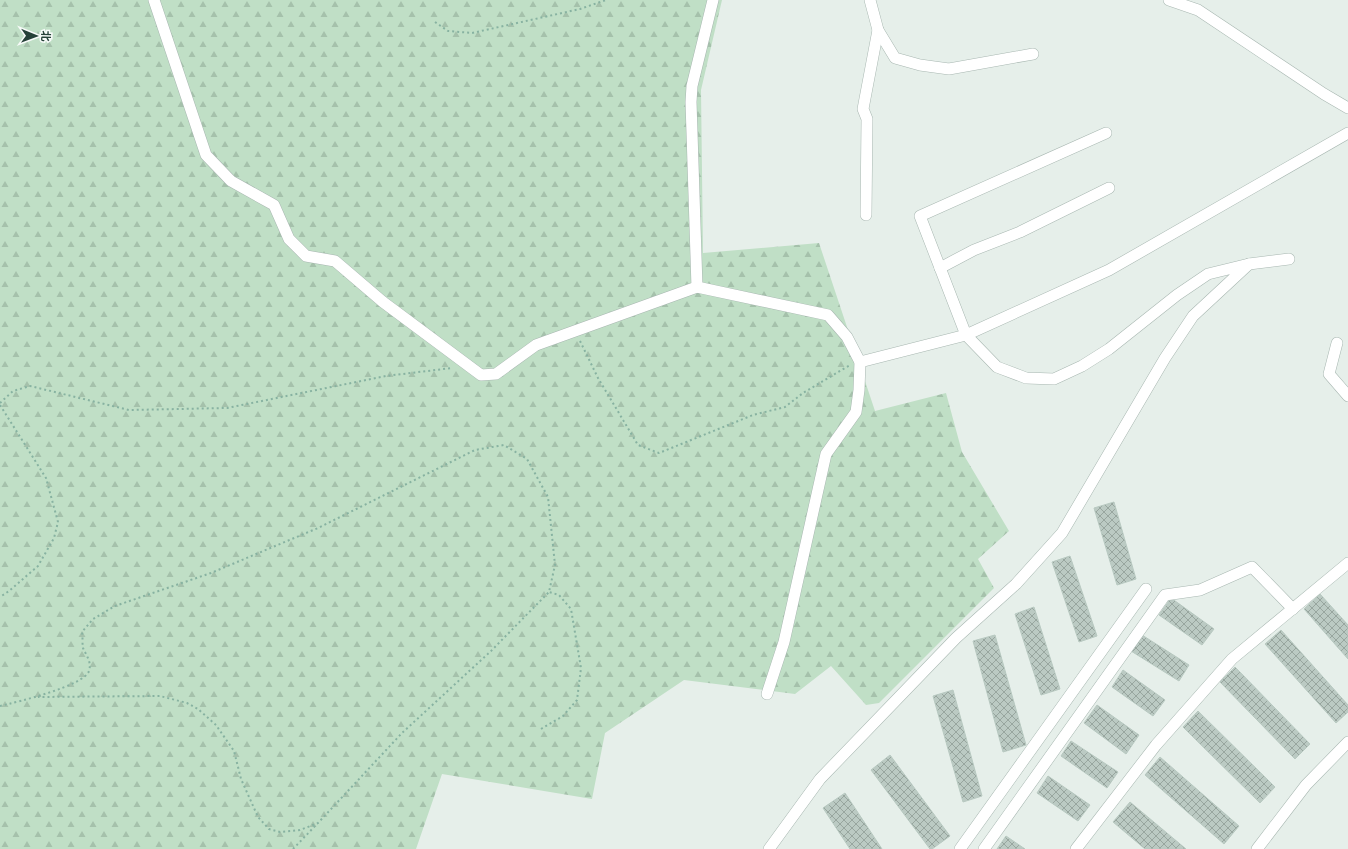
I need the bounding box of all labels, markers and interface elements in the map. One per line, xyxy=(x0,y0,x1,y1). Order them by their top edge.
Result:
north arrow xyxy=(16,16,56,56)
text: 北 xyxy=(39,31,52,42)

